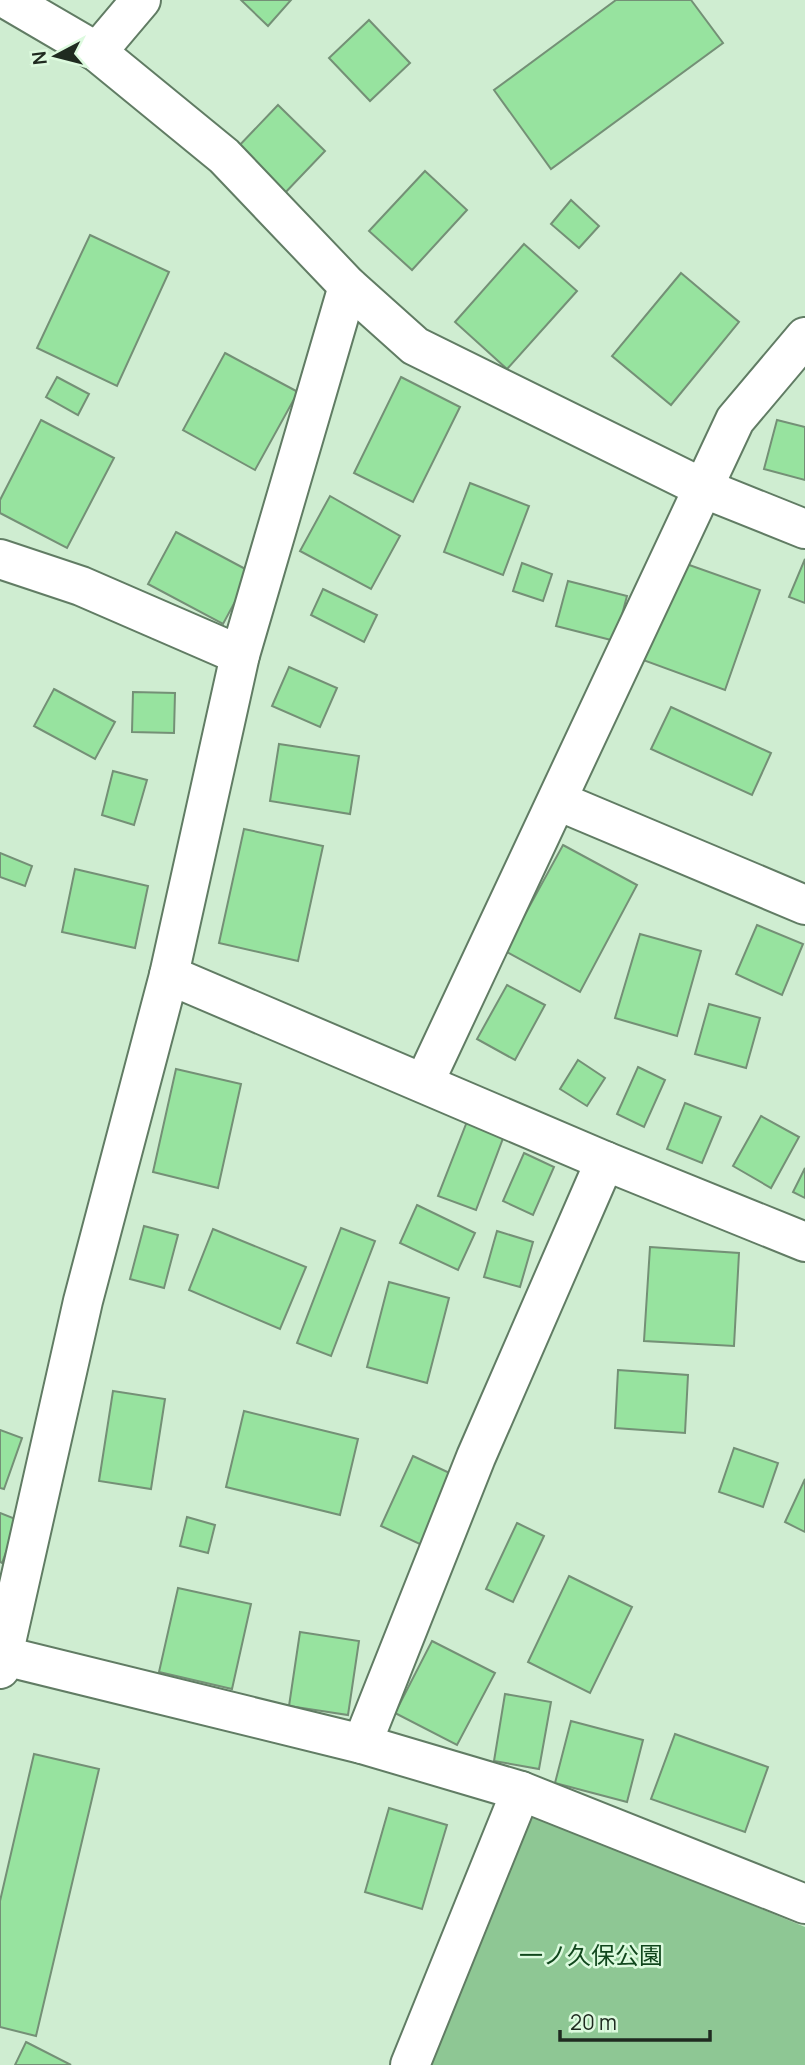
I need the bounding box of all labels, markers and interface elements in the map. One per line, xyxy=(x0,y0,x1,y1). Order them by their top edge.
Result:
north arrow xyxy=(21,21,91,91)
text: N xyxy=(25,50,53,66)
park label: 一ノ久保公園 xyxy=(519,1938,663,1971)
scale bar xyxy=(560,1998,710,2042)
text: 20 m xyxy=(570,2008,617,2036)

